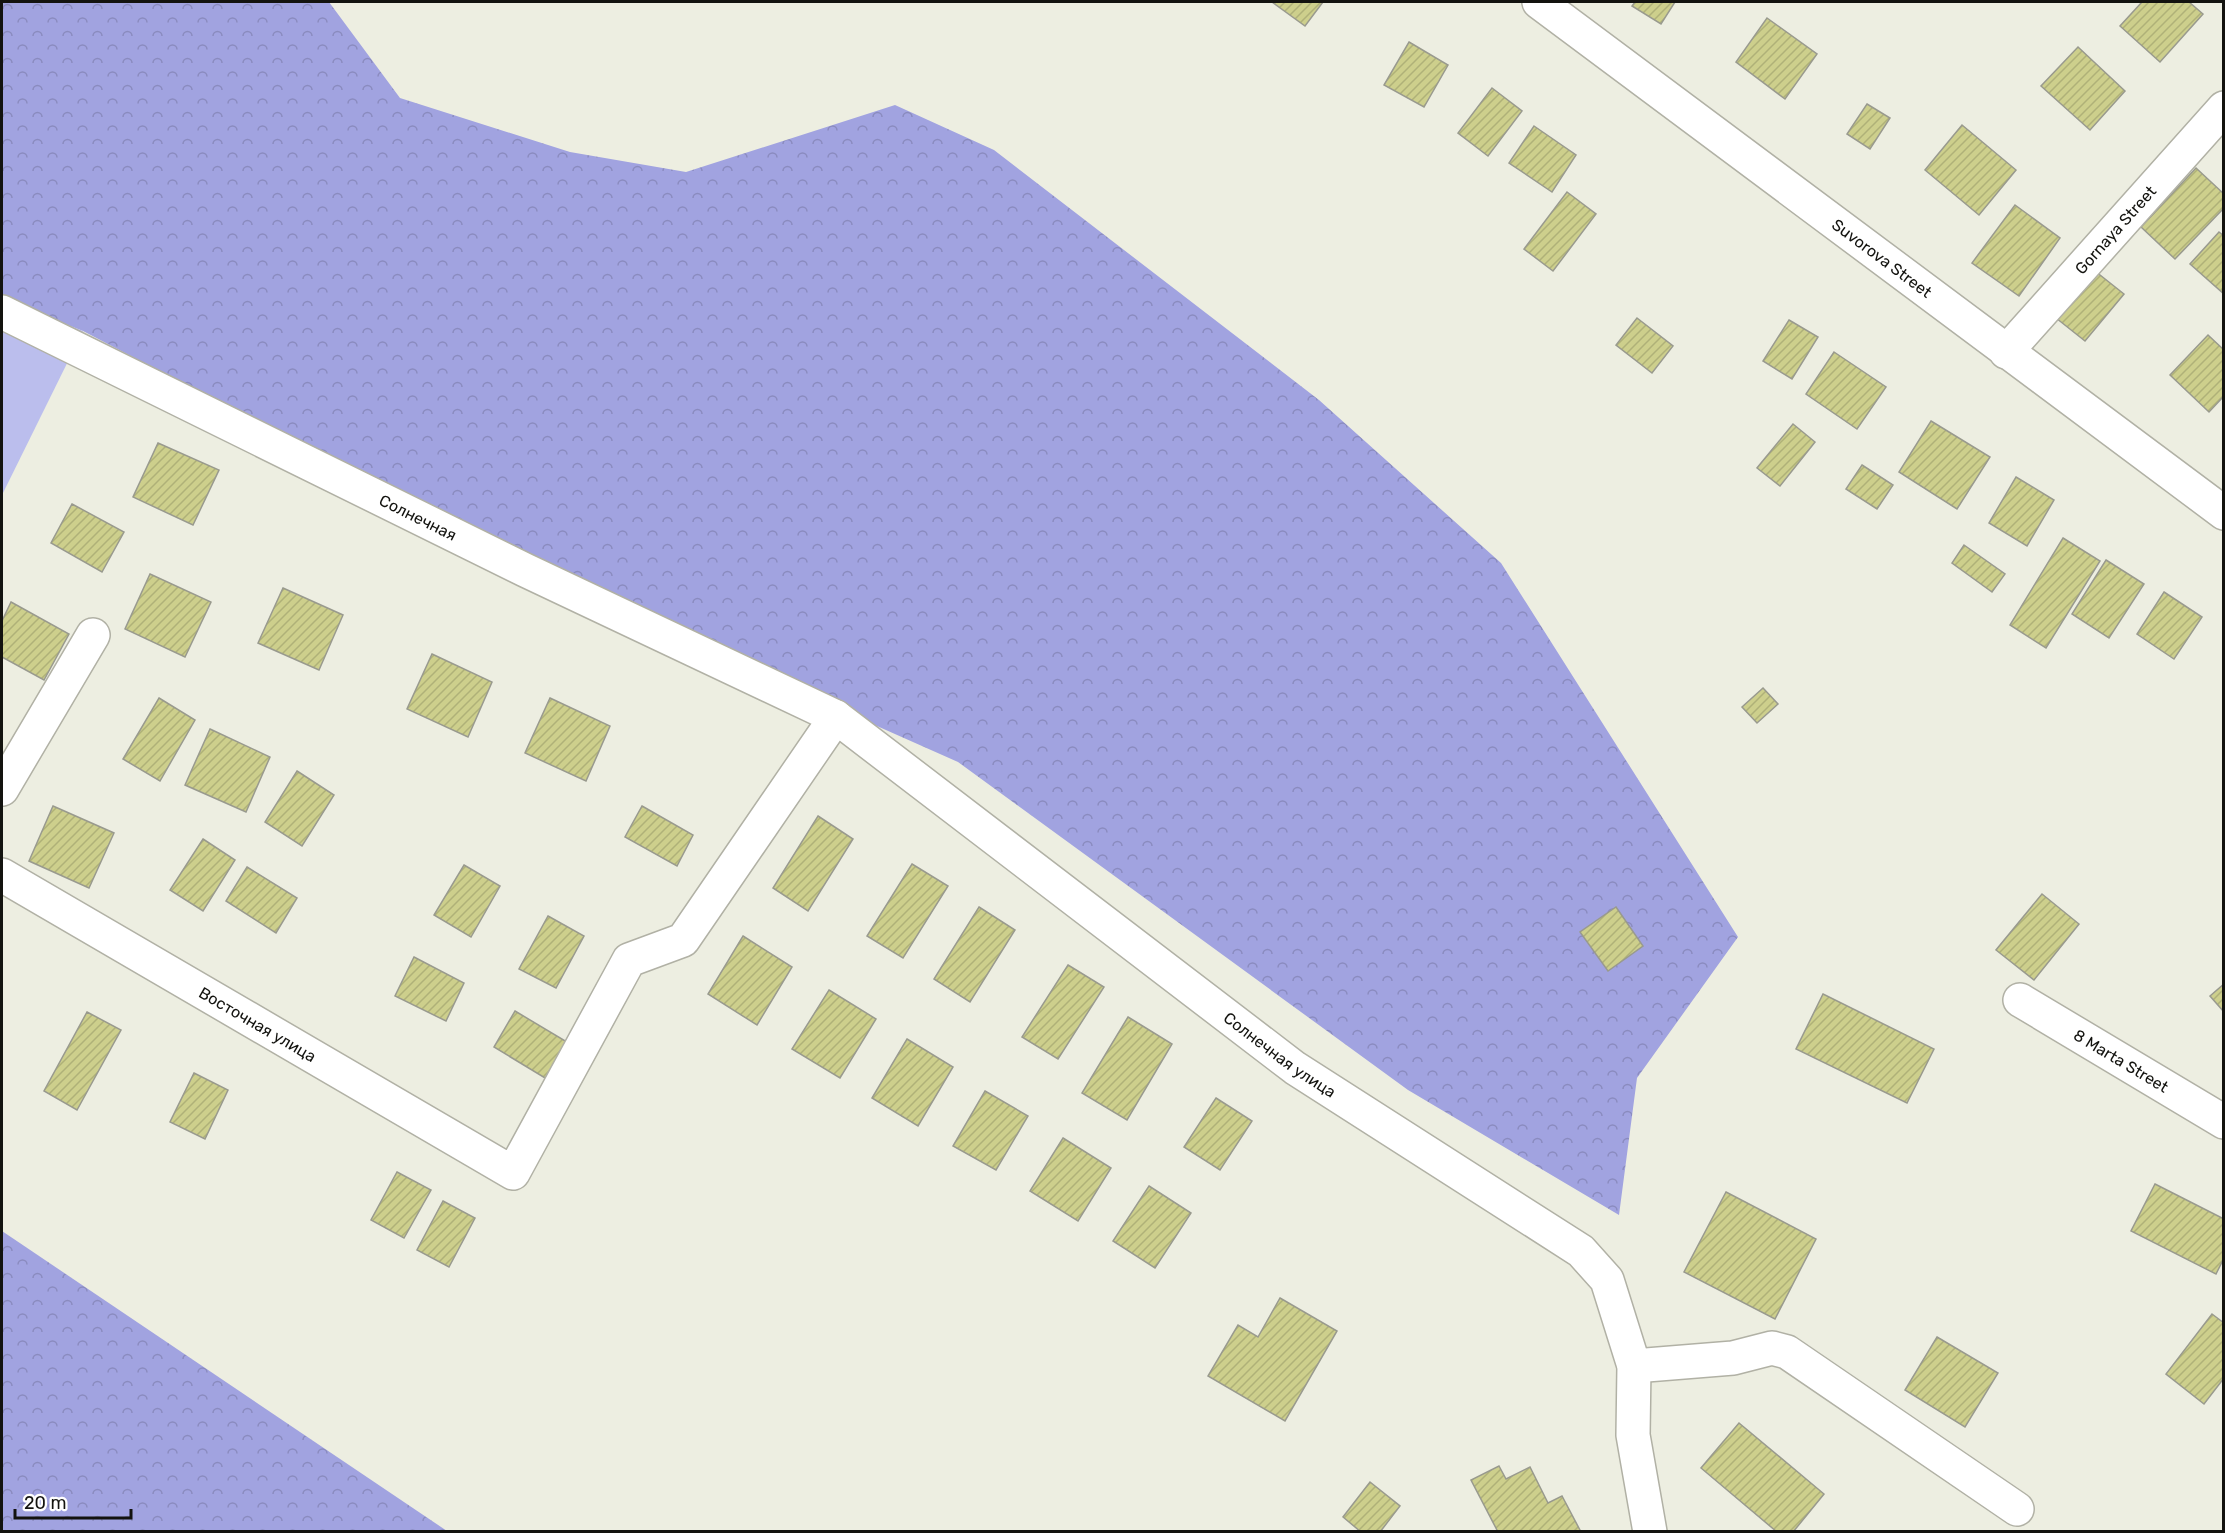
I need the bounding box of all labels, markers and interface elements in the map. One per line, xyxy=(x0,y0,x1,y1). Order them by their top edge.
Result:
street label: Gornaya Street xyxy=(2071,182,2160,278)
street label: Suvorova Street xyxy=(1828,214,1936,301)
street label: Солнечная xyxy=(376,490,460,544)
street label: Восточная улица xyxy=(196,983,320,1066)
street label: Солнечная улица xyxy=(1220,1008,1340,1101)
street label: 8 Marta Street xyxy=(2070,1025,2172,1096)
scale bar xyxy=(15,1482,130,1520)
text: 20 m xyxy=(24,1492,66,1514)

